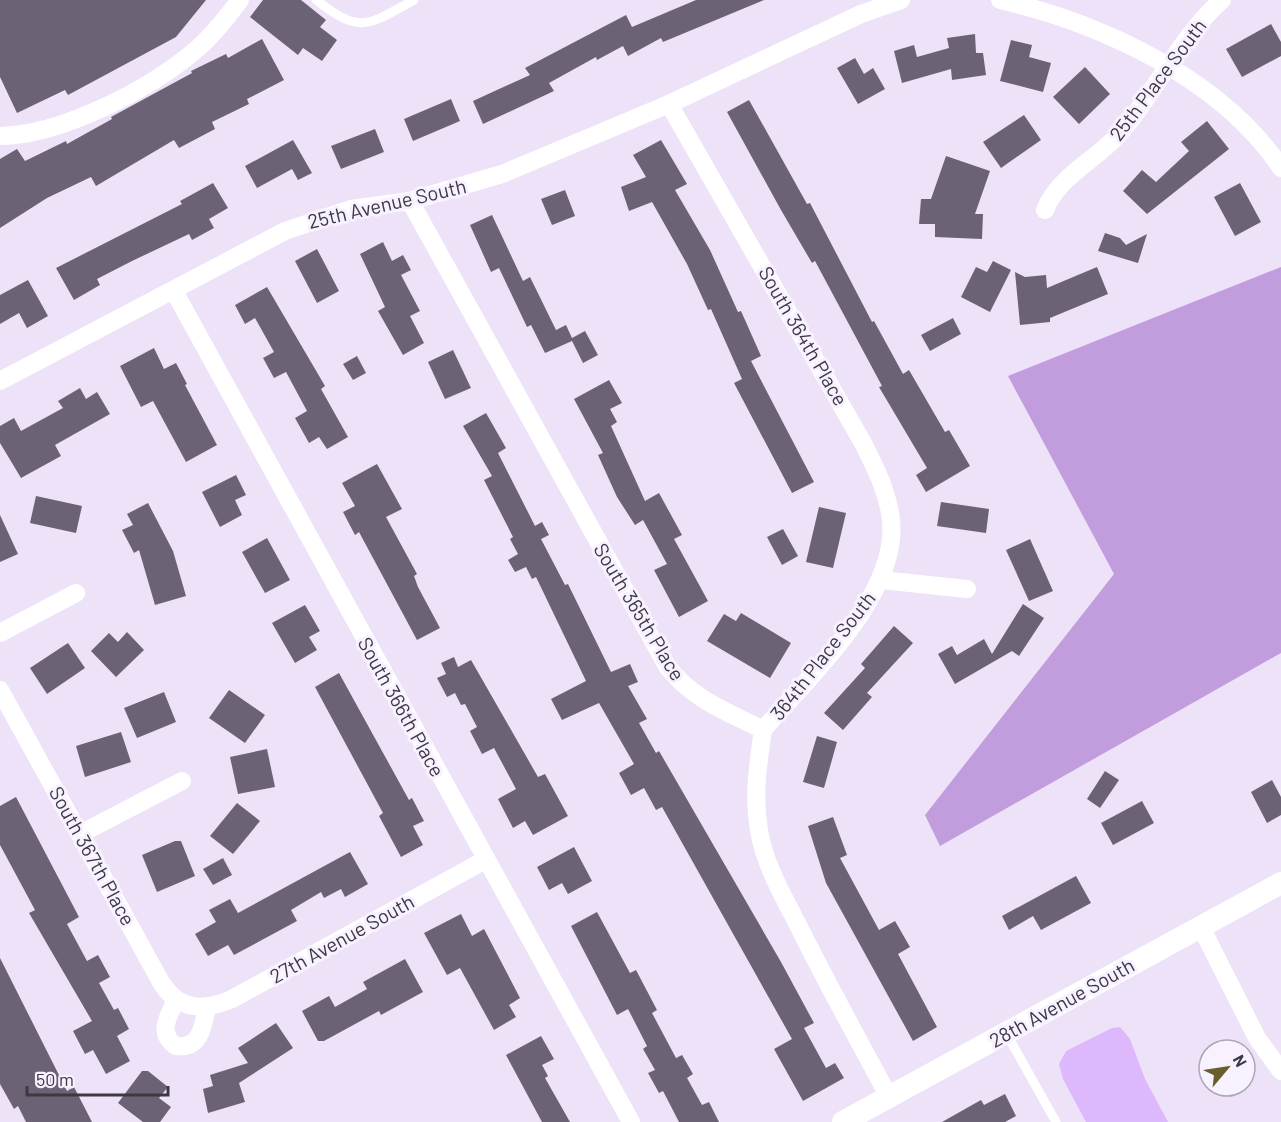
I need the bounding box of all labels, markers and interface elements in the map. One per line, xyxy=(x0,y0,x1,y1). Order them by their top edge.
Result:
street label: 25th Place South xyxy=(1104,14,1211,145)
street label: 25th Avenue South xyxy=(305,173,468,233)
street label: South 364th Place xyxy=(754,262,853,409)
street label: South 365th Place xyxy=(589,538,690,685)
street label: 364th Place South xyxy=(765,586,880,725)
street label: South 366th Place xyxy=(354,632,450,781)
street label: South 367th Place xyxy=(45,782,141,929)
street label: 27th Avenue South xyxy=(265,889,418,988)
street label: 28th Avenue South xyxy=(985,952,1138,1052)
north arrow xyxy=(1197,1038,1257,1098)
text: N xyxy=(1230,1051,1251,1070)
scale bar xyxy=(27,1059,168,1097)
text: 50 m xyxy=(36,1068,74,1090)

